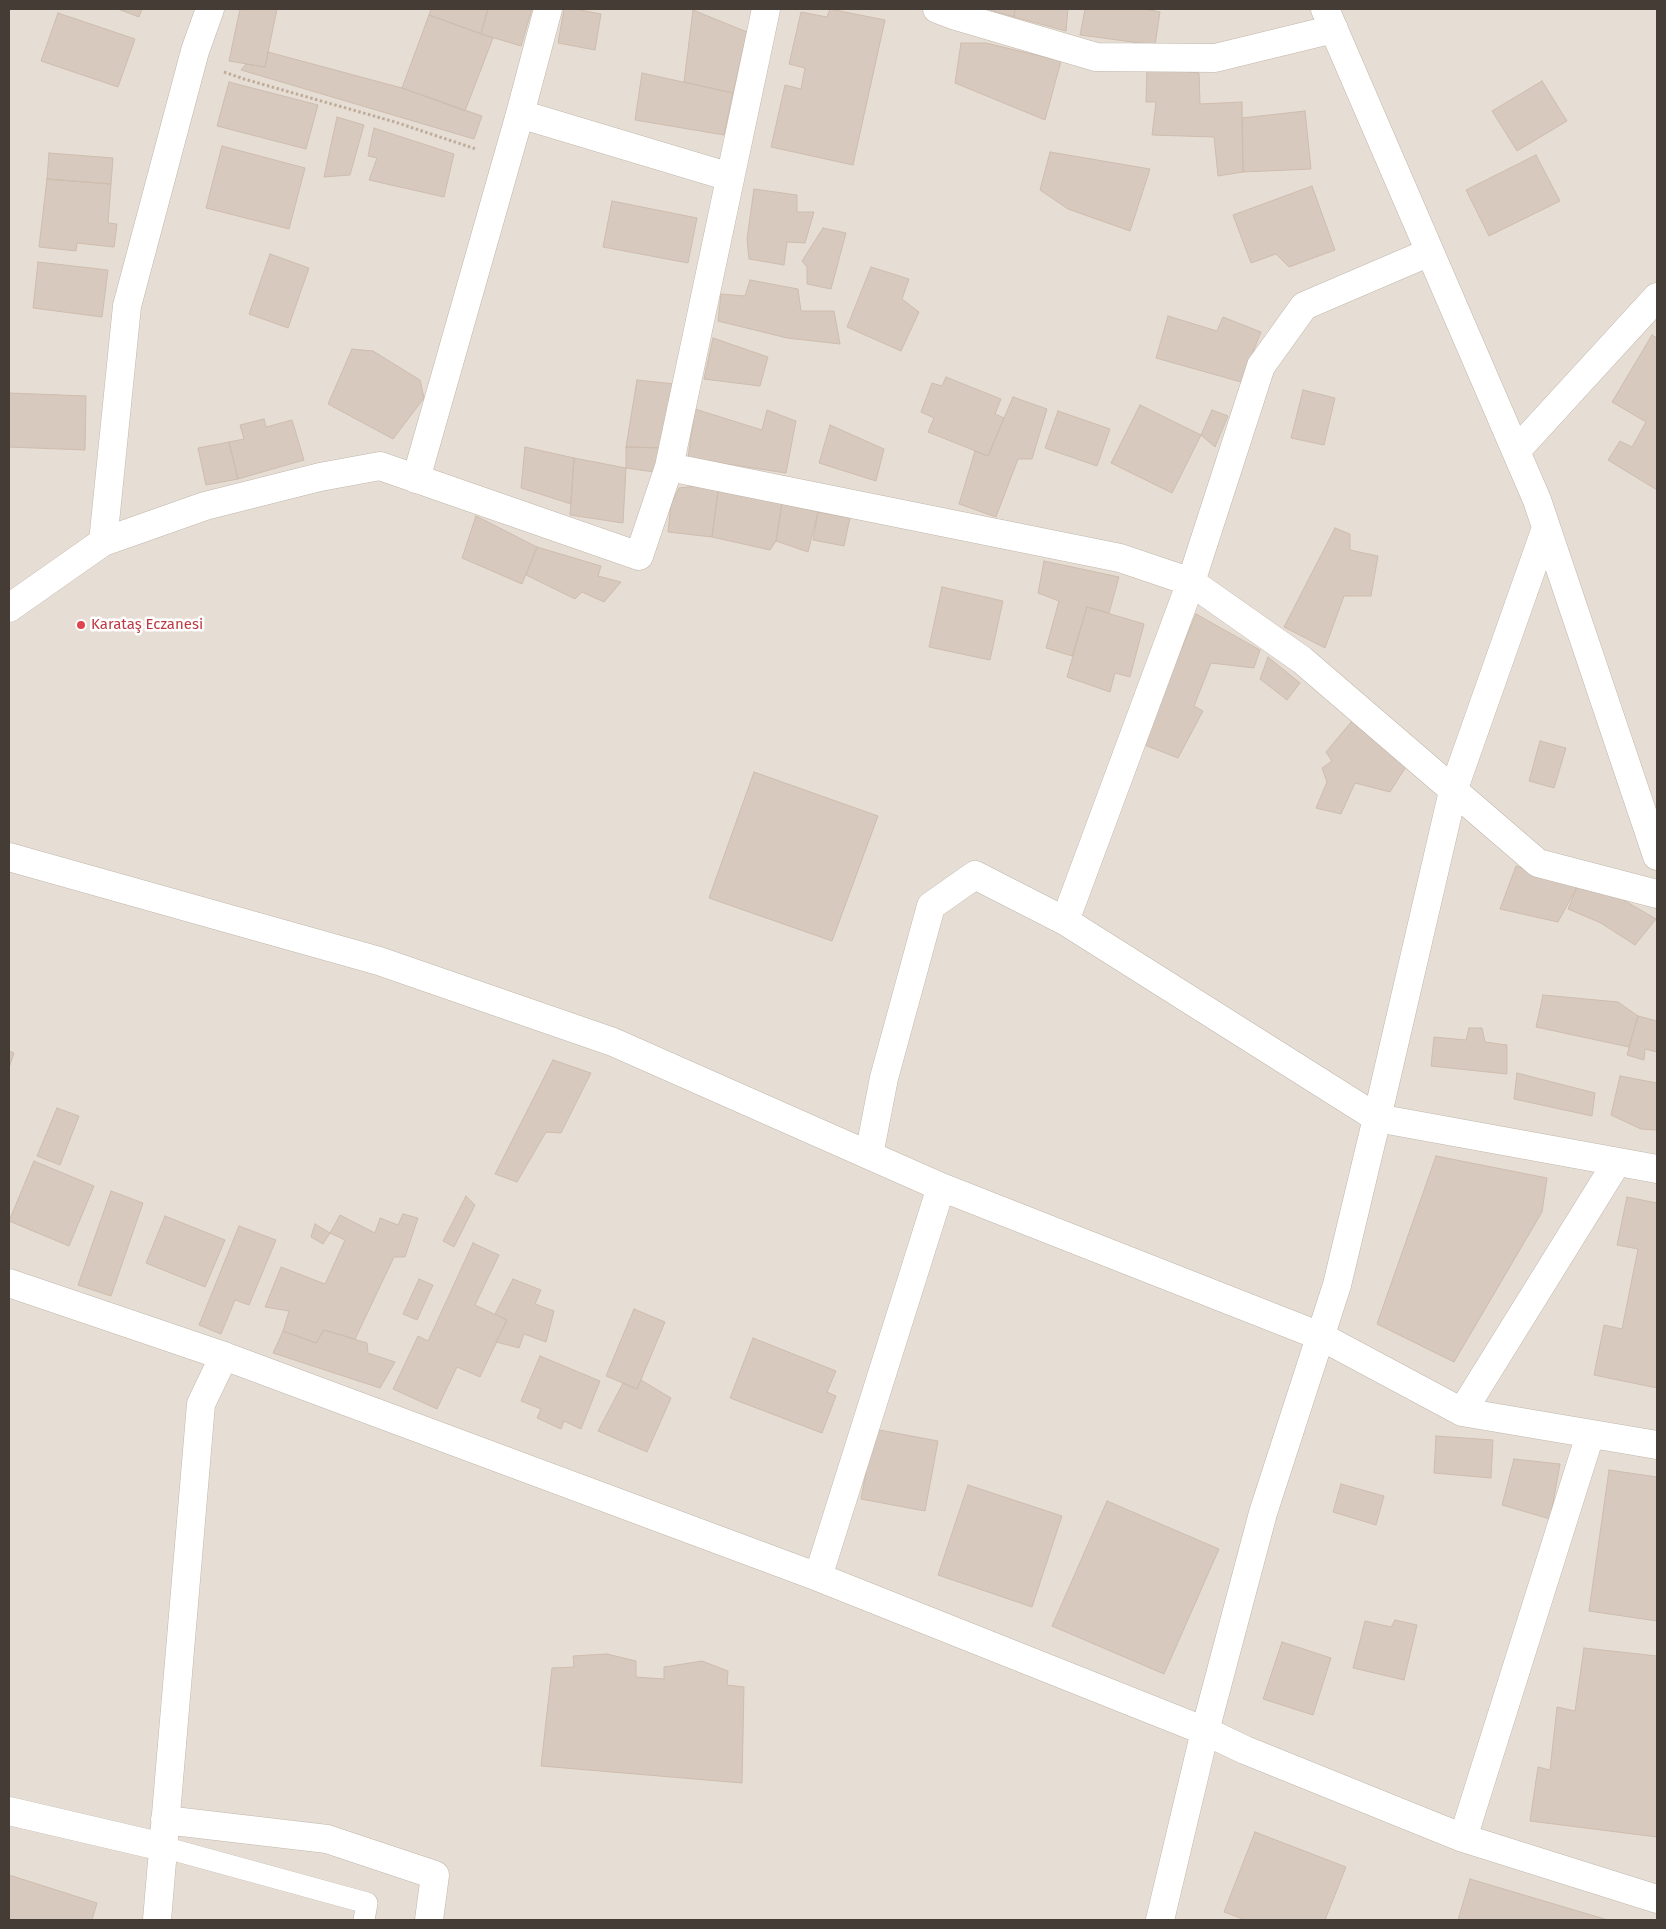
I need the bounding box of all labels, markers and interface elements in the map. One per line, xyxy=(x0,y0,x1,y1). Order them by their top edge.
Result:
place label: Karataş Eczanesi xyxy=(91,616,203,634)
marker: Karataş Eczanesi xyxy=(75,619,87,631)

